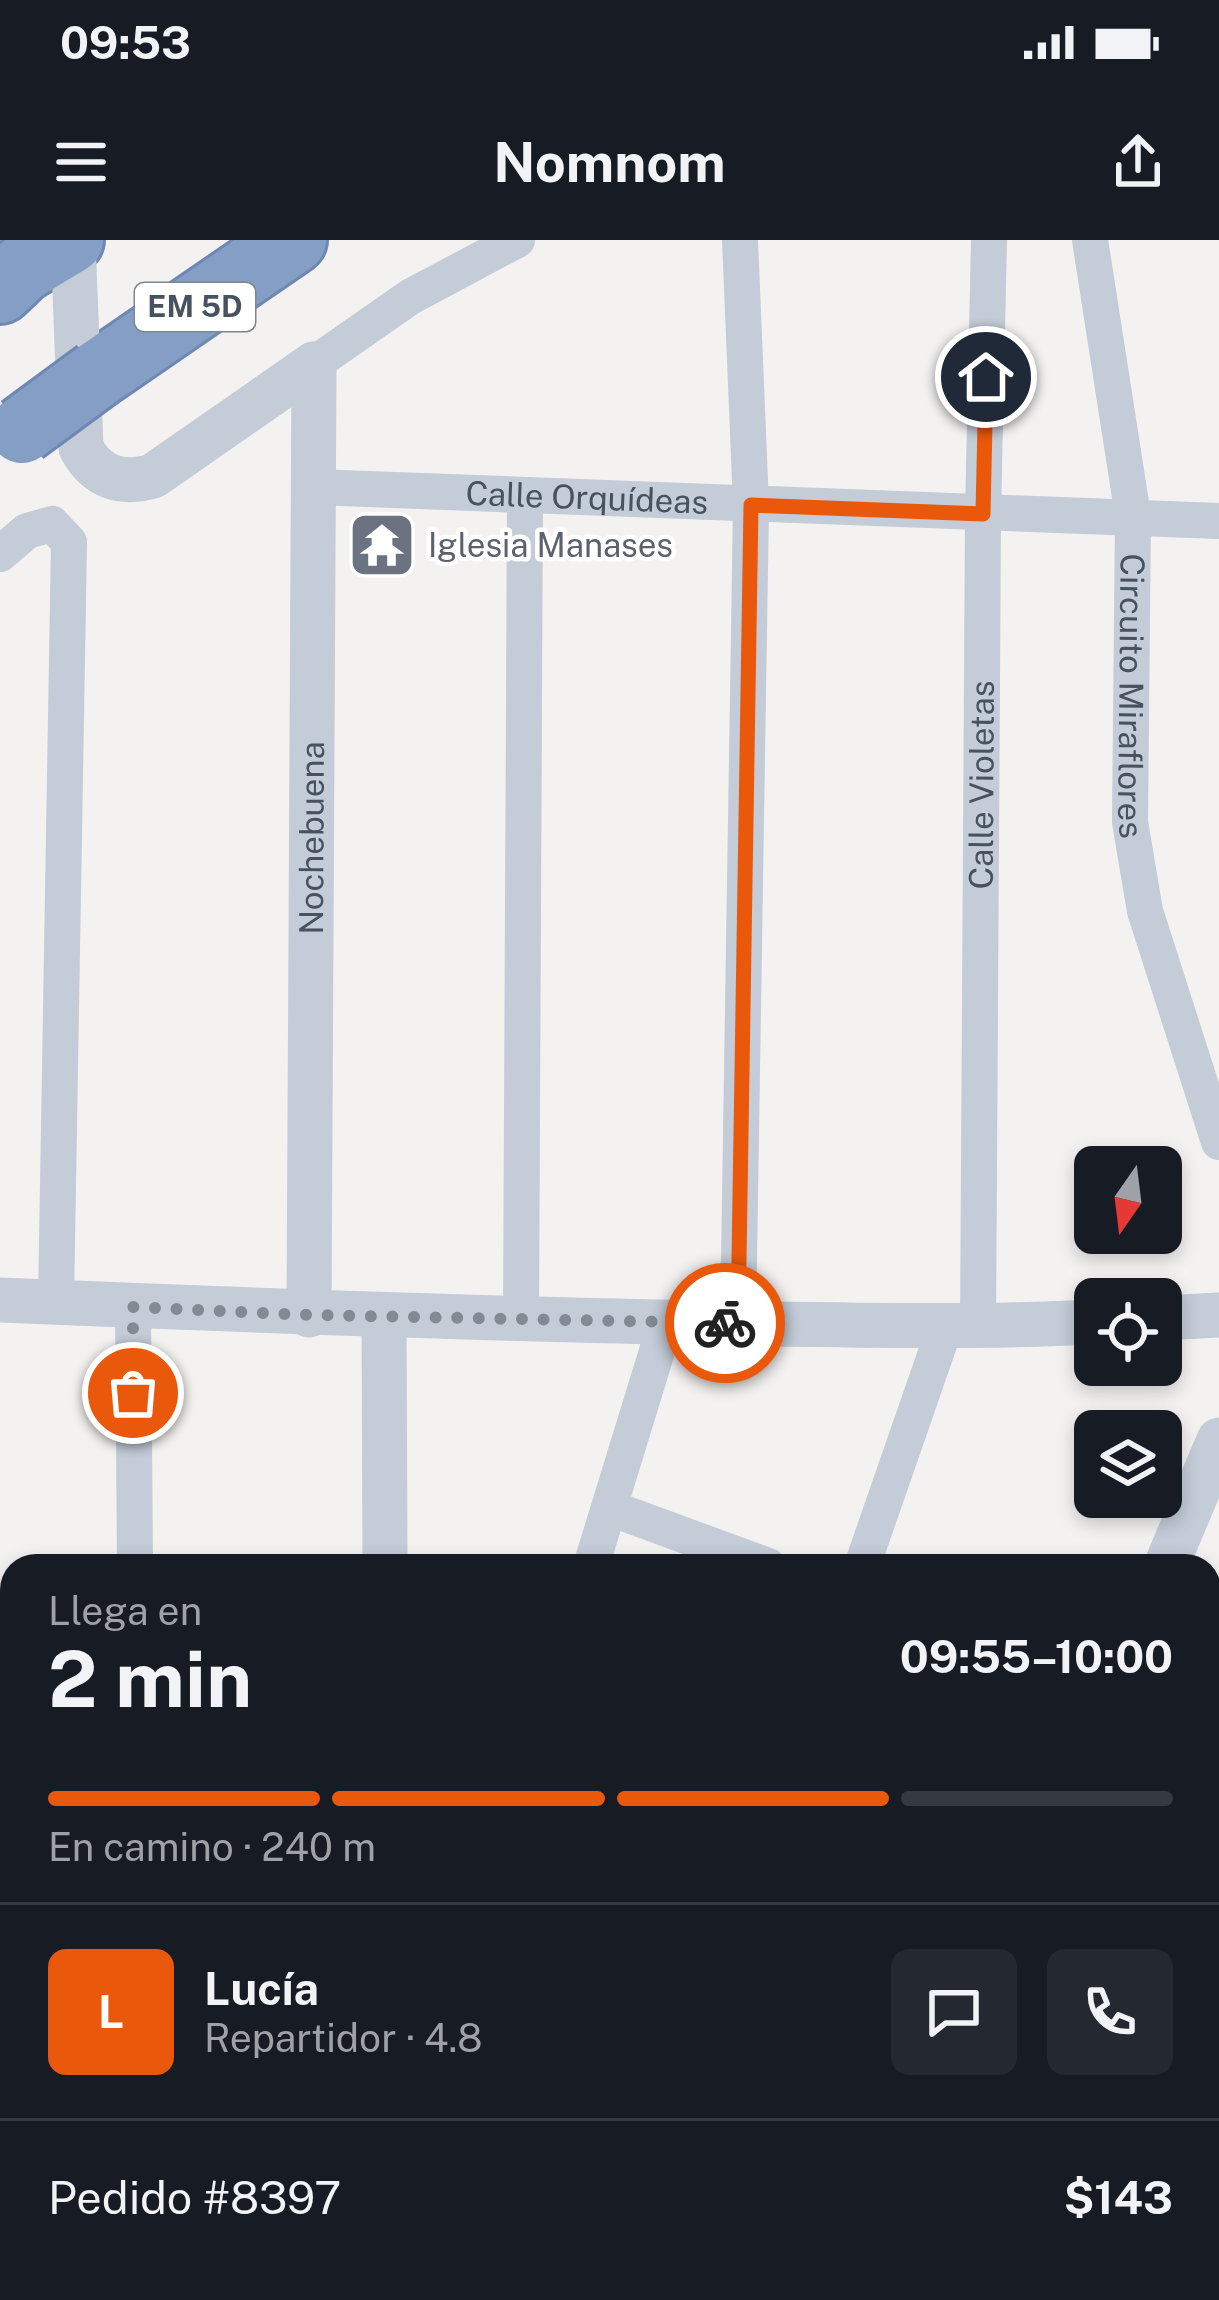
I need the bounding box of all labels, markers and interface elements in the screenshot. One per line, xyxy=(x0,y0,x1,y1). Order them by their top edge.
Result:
text: 09:53 xyxy=(60,16,191,69)
icon: menu xyxy=(48,129,114,195)
icon: share xyxy=(1105,129,1171,195)
text: Nomnom xyxy=(493,131,726,194)
road number: EM 5D xyxy=(135,283,255,331)
pin xyxy=(935,326,1037,428)
icon: home xyxy=(953,344,1019,410)
street label: Calle Orquídeas xyxy=(465,474,709,521)
temple icon: Iglesia Manases xyxy=(347,510,417,580)
place label: Iglesia Manases xyxy=(428,526,673,564)
street label: Circuito Miraflores xyxy=(1111,553,1152,841)
street label: Calle Violetas xyxy=(962,680,1001,890)
street label: Nochebuena xyxy=(292,741,331,935)
north arrow xyxy=(1074,1146,1182,1254)
map controls xyxy=(1074,1146,1182,1518)
courier xyxy=(665,1263,785,1383)
button: locate xyxy=(1074,1278,1182,1386)
icon: bike xyxy=(692,1290,758,1356)
pin xyxy=(82,1342,184,1444)
icon: bag xyxy=(100,1360,166,1426)
button: layers xyxy=(1074,1410,1182,1518)
text: Llega en xyxy=(48,1588,202,1634)
text: 09:55–10:00 xyxy=(900,1630,1173,1683)
text: 2 min xyxy=(48,1633,252,1725)
text: En camino · 240 m xyxy=(48,1824,376,1870)
button: chat xyxy=(891,1949,1017,2075)
button: phone xyxy=(1047,1949,1173,2075)
text: Lucía xyxy=(204,1962,319,2015)
text: L xyxy=(98,1985,124,2038)
text: Repartidor · 4.8 xyxy=(204,2015,483,2061)
text: Pedido #8397 xyxy=(48,2171,341,2224)
text: $143 xyxy=(1064,2171,1173,2224)

